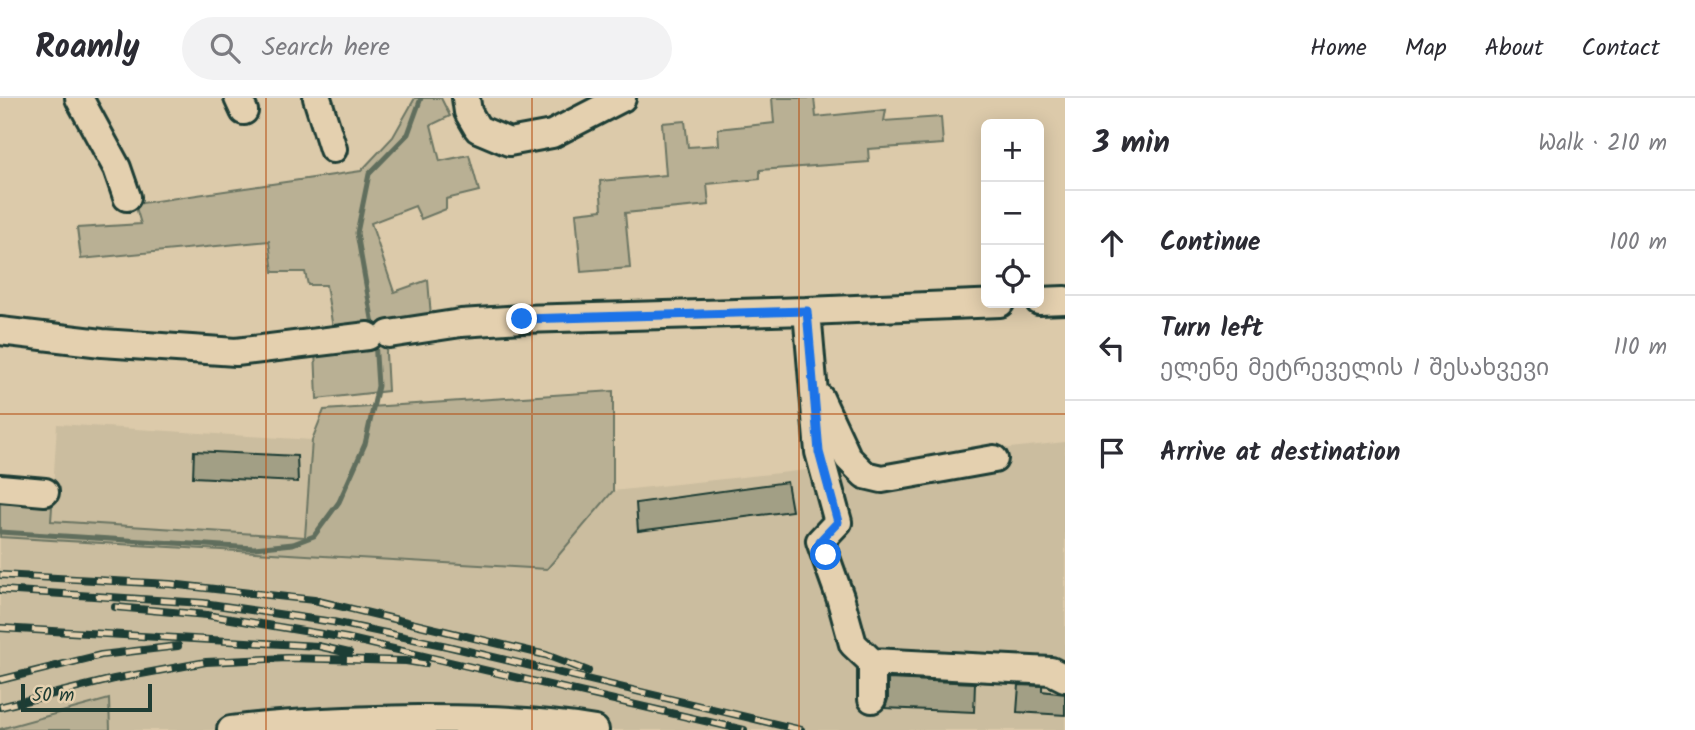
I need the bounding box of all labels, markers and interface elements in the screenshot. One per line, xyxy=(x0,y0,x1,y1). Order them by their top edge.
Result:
search box xyxy=(182,17,672,80)
text: Roamly xyxy=(35,22,140,75)
text: Search here xyxy=(262,27,390,69)
icon: search xyxy=(206,29,244,67)
text: Home xyxy=(1310,29,1367,68)
text: Map xyxy=(1405,29,1447,68)
text: About xyxy=(1485,29,1543,68)
text: Contact xyxy=(1581,29,1660,68)
map controls xyxy=(981,119,1044,308)
button: + xyxy=(981,119,1044,182)
text: 3 min xyxy=(1093,120,1170,168)
text: Walk · 210 m xyxy=(1538,126,1667,162)
button: − xyxy=(981,182,1044,245)
text: Continue xyxy=(1160,222,1261,264)
icon: ahead xyxy=(1093,224,1131,262)
text: 100 m xyxy=(1609,225,1667,261)
button: locate xyxy=(981,245,1044,308)
route end xyxy=(506,303,537,334)
text: Turn left xyxy=(1160,308,1263,350)
icon: left xyxy=(1093,329,1131,367)
text: 110 m xyxy=(1614,330,1667,366)
text: ელენე მეტრეველის I შესახვევი xyxy=(1160,351,1549,387)
text: Arrive at destination xyxy=(1160,432,1400,474)
icon: arrive xyxy=(1093,434,1131,472)
route start xyxy=(810,539,841,570)
scale bar xyxy=(21,681,152,713)
text: 50 m xyxy=(32,681,74,711)

